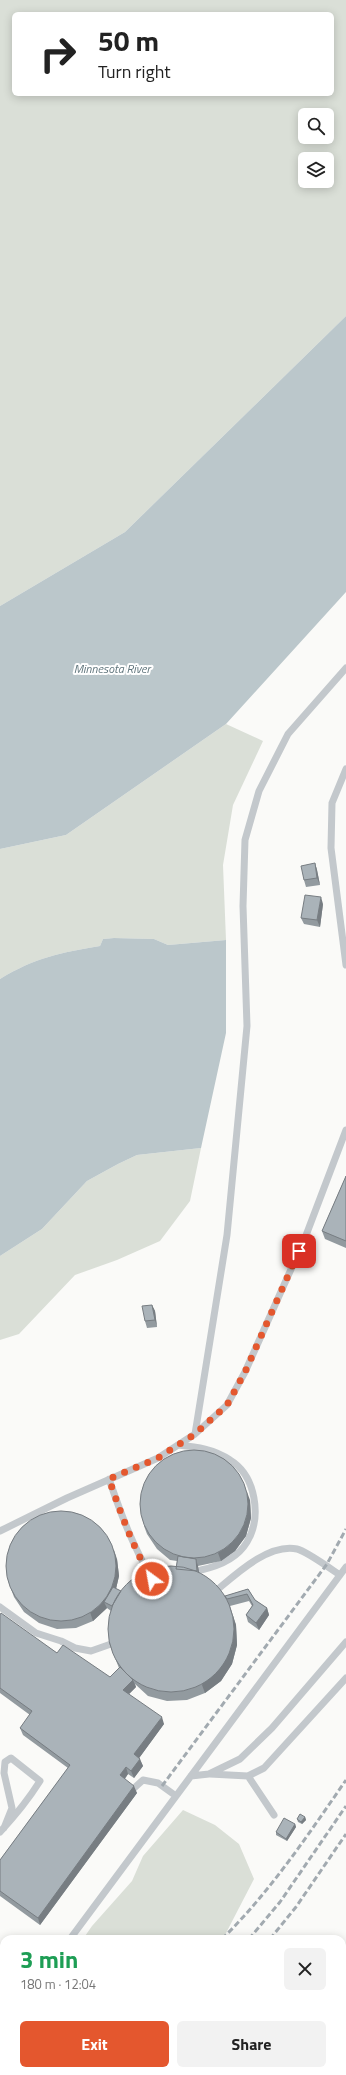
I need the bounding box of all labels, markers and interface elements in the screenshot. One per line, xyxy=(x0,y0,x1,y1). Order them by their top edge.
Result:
text: 50 m xyxy=(98,19,159,62)
icon: right xyxy=(32,28,84,80)
text: Turn right xyxy=(98,58,171,85)
map controls xyxy=(298,108,334,188)
button: search xyxy=(298,108,334,144)
button: layers xyxy=(298,152,334,188)
water label: Minnesota River xyxy=(74,659,153,678)
pin xyxy=(282,1234,316,1268)
icon: arrive xyxy=(288,1240,310,1262)
position arrow xyxy=(131,1558,173,1600)
text: 3 min xyxy=(20,1941,78,1977)
button: close xyxy=(284,1948,326,1990)
text: 180 m · 12:04 xyxy=(20,1974,96,1994)
button: Exit xyxy=(20,2021,169,2067)
button: Share xyxy=(177,2021,326,2067)

